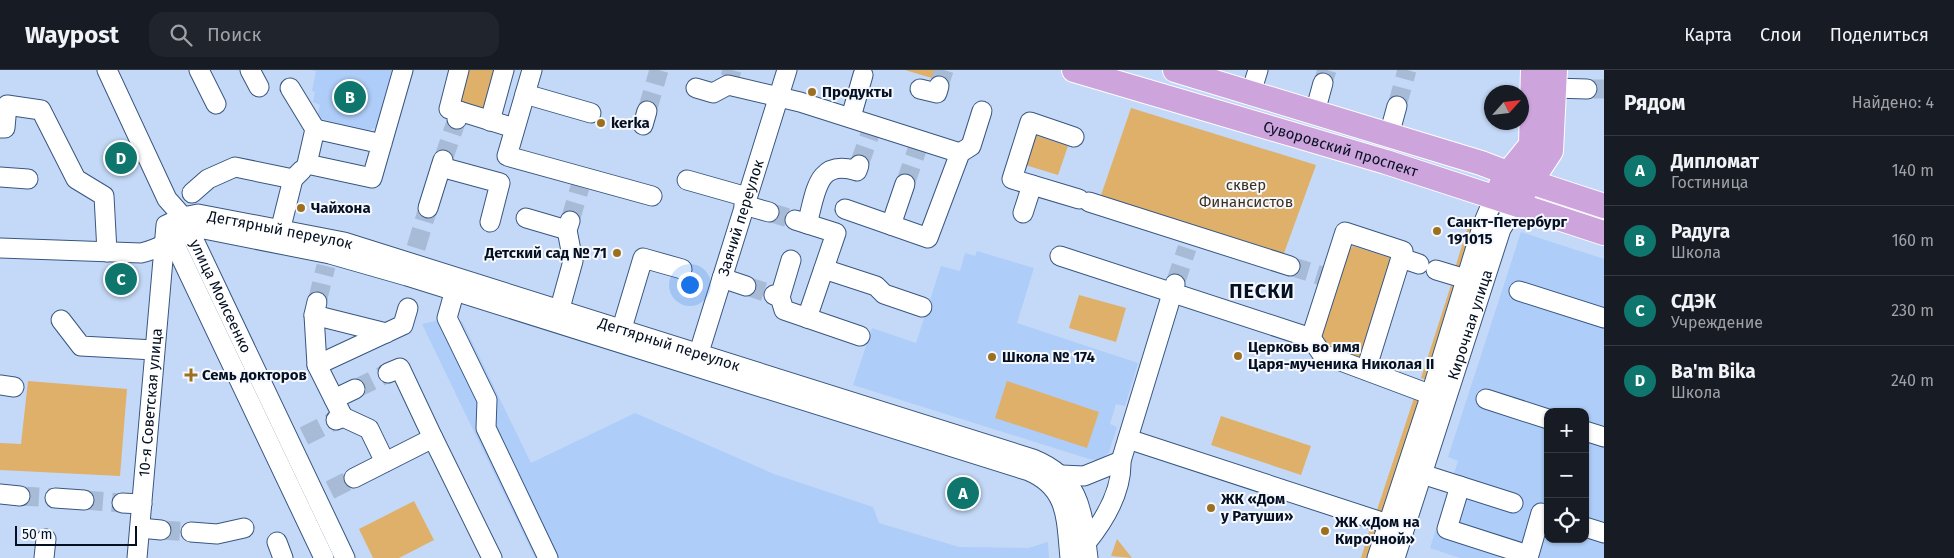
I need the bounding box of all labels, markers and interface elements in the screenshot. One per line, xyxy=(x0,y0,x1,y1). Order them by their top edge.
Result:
search box xyxy=(149,12,499,57)
text: Waypost xyxy=(25,21,119,49)
icon: search xyxy=(167,21,195,49)
text: Поиск xyxy=(207,23,261,46)
text: Карта xyxy=(1684,24,1732,46)
text: Слои xyxy=(1760,24,1802,46)
text: Поделиться xyxy=(1830,24,1929,46)
pin: B xyxy=(334,78,366,116)
place label: Продукты xyxy=(822,83,892,101)
north arrow xyxy=(1484,85,1529,130)
marker: Продукты xyxy=(806,86,818,98)
text: Рядом xyxy=(1624,90,1685,116)
text: Найдено: 4 xyxy=(1852,93,1934,112)
place label: kerka xyxy=(611,114,650,132)
marker: kerka xyxy=(595,117,607,129)
street label: Суворовский проспект xyxy=(1261,117,1420,181)
pin: D xyxy=(105,139,137,177)
text: Дипломат xyxy=(1671,150,1759,173)
street label: Заячий переулок xyxy=(714,157,768,278)
text: A xyxy=(1635,161,1645,180)
text: 140 m xyxy=(1892,161,1934,180)
text: Гостиница xyxy=(1671,173,1749,192)
park label: сквер Финансистов xyxy=(1199,176,1293,211)
place label: Чайхона xyxy=(311,199,371,217)
marker: Чайхона xyxy=(295,202,307,214)
street label: Дегтярный переулок xyxy=(205,207,355,253)
place label: Санкт-Петербург 191015 xyxy=(1447,213,1568,248)
text: Радуга xyxy=(1671,220,1730,243)
marker: Санкт-Петербург 191015 xyxy=(1431,225,1443,237)
text: B xyxy=(1635,231,1645,250)
text: 160 m xyxy=(1892,231,1934,250)
street label: улица Моисеенко xyxy=(186,236,255,356)
text: Школа xyxy=(1671,243,1721,262)
place label: Детский сад № 71 xyxy=(484,244,607,262)
marker: Детский сад № 71 xyxy=(611,247,623,259)
pin: C xyxy=(105,260,137,298)
street label: Кирочная улица xyxy=(1444,267,1496,382)
your location xyxy=(677,272,703,298)
district label: ПЕСКИ xyxy=(1229,279,1295,303)
text: СДЭК xyxy=(1671,290,1716,313)
text: C xyxy=(1635,301,1645,320)
text: 230 m xyxy=(1891,301,1934,320)
street label: Дегтярный переулок xyxy=(595,313,742,375)
text: Учреждение xyxy=(1671,313,1763,332)
street label: 10-я Советская улица xyxy=(135,327,166,478)
place label: Церковь во имя Царя-мученика Николая II xyxy=(1248,338,1434,373)
place label: Школа № 174 xyxy=(1002,348,1096,366)
marker: Церковь во имя Царя-мученика Николая II xyxy=(1232,350,1244,362)
marker: Школа № 174 xyxy=(986,351,998,363)
text: Ba'm Bika xyxy=(1671,360,1756,383)
place label: Семь докторов xyxy=(202,366,307,384)
marker: Семь докторов xyxy=(184,368,198,382)
text: D xyxy=(1635,371,1645,390)
text: 240 m xyxy=(1891,371,1934,390)
text: Школа xyxy=(1671,383,1721,402)
map controls xyxy=(1544,408,1589,543)
button: + xyxy=(1544,408,1589,453)
button: − xyxy=(1544,453,1589,498)
pin: A xyxy=(947,474,979,512)
place label: ЖК «Дом у Ратуши» xyxy=(1220,490,1293,525)
button: locate xyxy=(1544,498,1589,543)
marker: ЖК «Дом у Ратуши» xyxy=(1205,502,1217,514)
place label: ЖК «Дом на Кирочной» xyxy=(1334,513,1420,548)
scale bar xyxy=(15,523,138,546)
marker: ЖК «Дом на Кирочной» xyxy=(1319,525,1331,537)
text: 50 m xyxy=(22,526,53,543)

